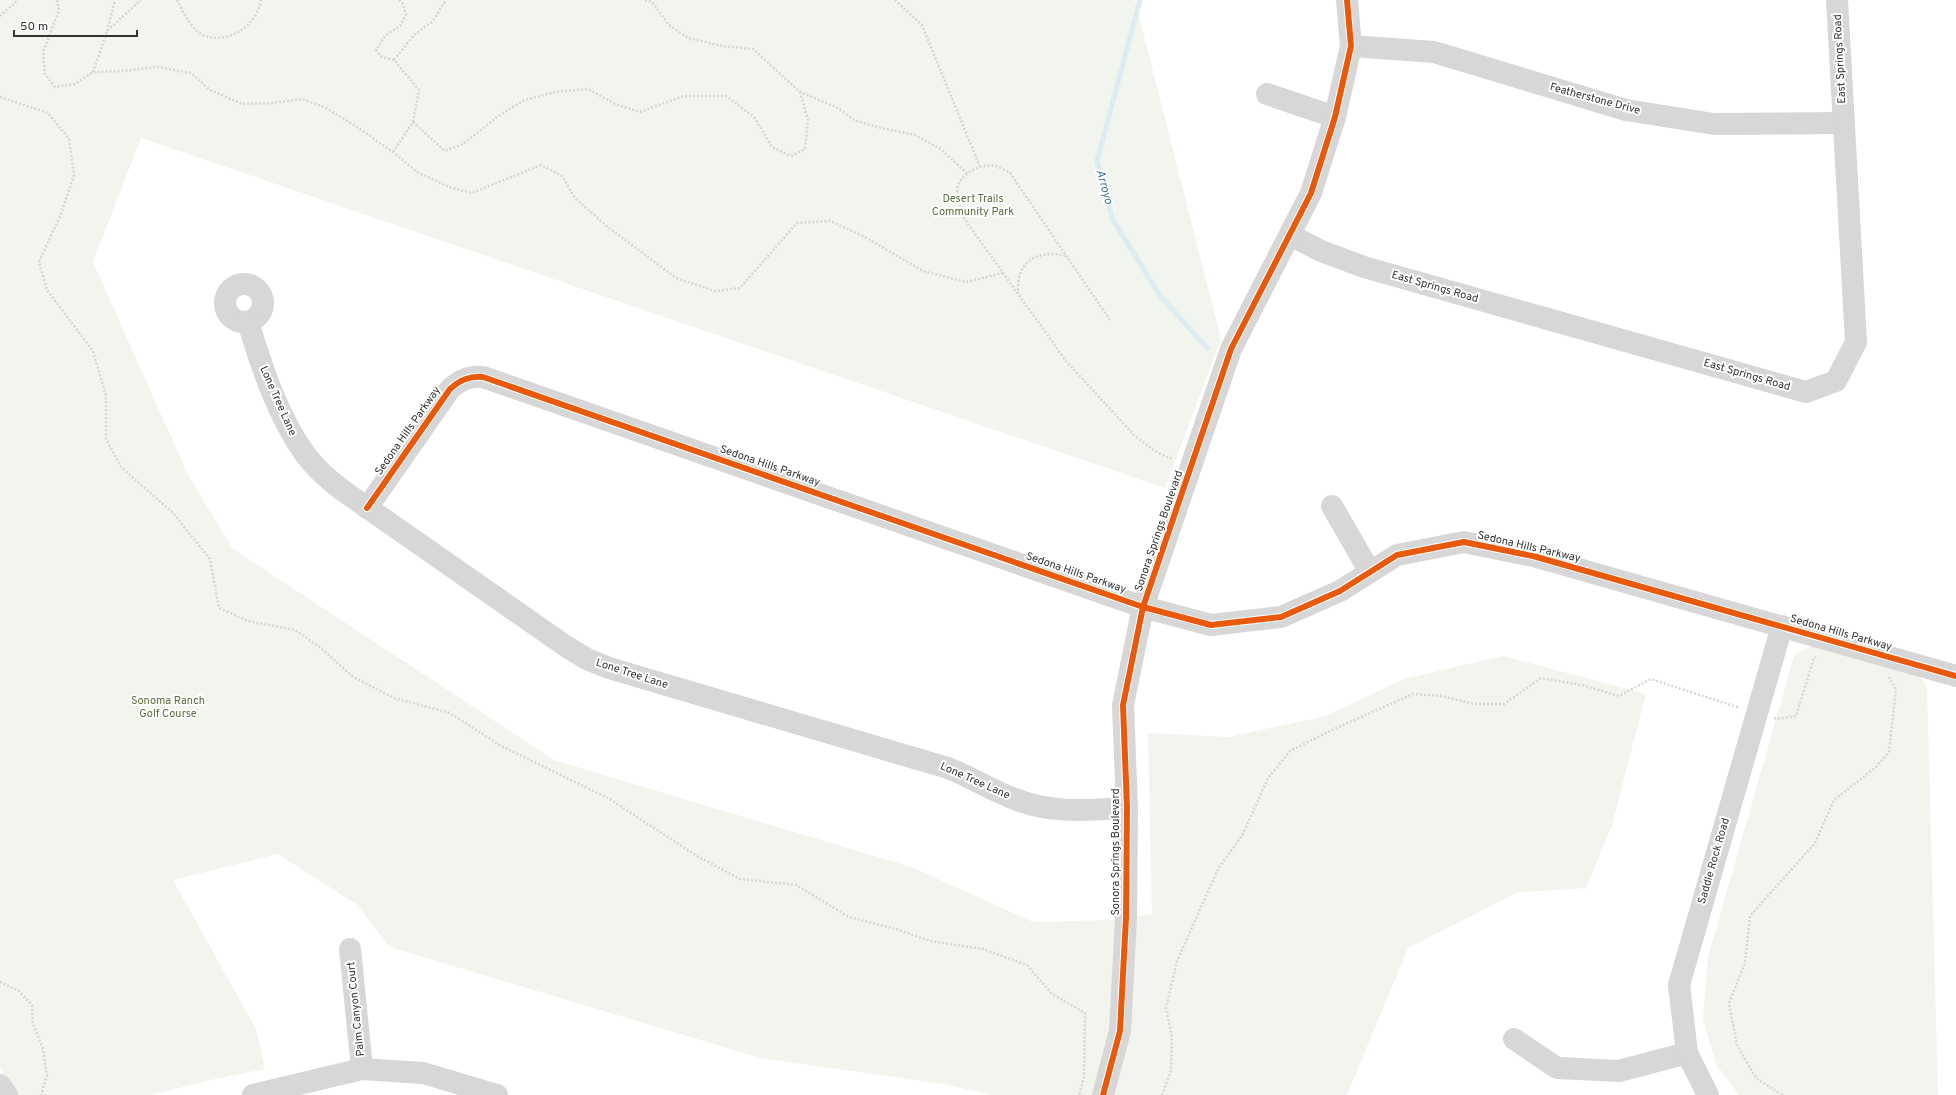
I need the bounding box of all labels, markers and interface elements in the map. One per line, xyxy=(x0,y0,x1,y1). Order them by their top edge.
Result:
scale bar xyxy=(14,12,137,38)
street label: East Springs Road xyxy=(1831,14,1849,104)
text: 50 m xyxy=(20,19,48,35)
street label: Featherstone Drive xyxy=(1548,80,1642,118)
water label: Arroyo xyxy=(1092,168,1116,207)
park label: Desert Trails Community Park xyxy=(932,192,1014,219)
street label: East Springs Road xyxy=(1390,268,1480,306)
street label: East Springs Road xyxy=(1702,356,1792,394)
street label: Lone Tree Lane xyxy=(256,364,300,438)
street label: Sedona Hills Parkway xyxy=(372,384,444,478)
street label: Sedona Hills Parkway xyxy=(718,442,822,490)
street label: Sonora Springs Boulevard xyxy=(1132,469,1186,593)
street label: Sedona Hills Parkway xyxy=(1476,528,1582,566)
street label: Sedona Hills Parkway xyxy=(1024,549,1128,597)
street label: Sedona Hills Parkway xyxy=(1788,612,1894,654)
street label: Lone Tree Lane xyxy=(594,656,670,692)
park label: Sonoma Ranch Golf Course xyxy=(131,694,205,721)
street label: Lone Tree Lane xyxy=(938,759,1012,803)
street label: Sonora Springs Boulevard xyxy=(1109,788,1123,916)
street label: Saddle Rock Road xyxy=(1695,816,1733,906)
street label: Palm Canyon Court xyxy=(344,961,368,1057)

